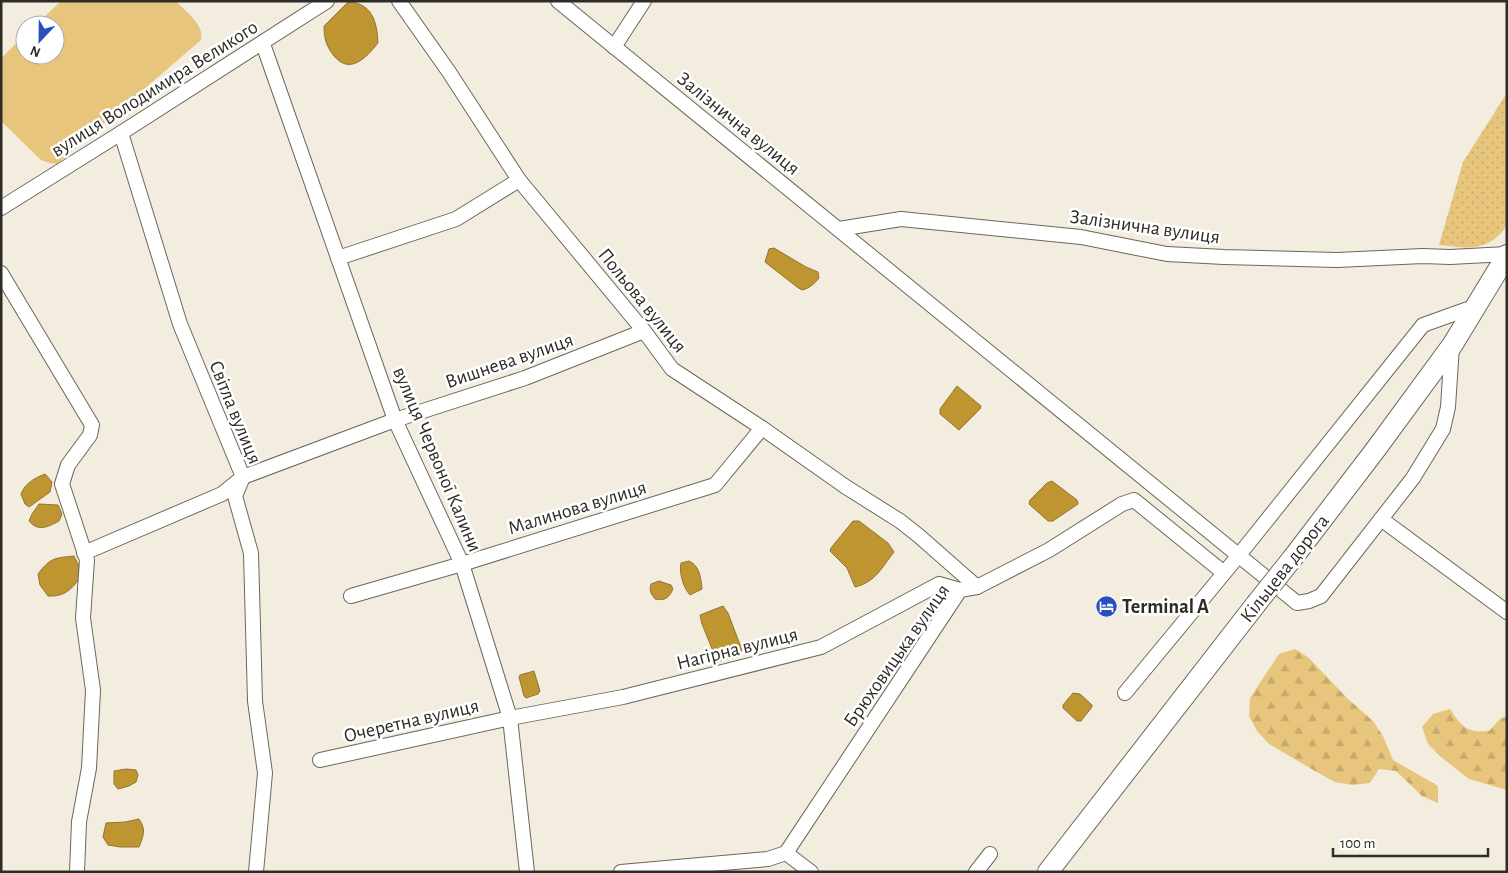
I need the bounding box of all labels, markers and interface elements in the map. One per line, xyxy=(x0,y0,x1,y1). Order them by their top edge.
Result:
north arrow xyxy=(15,15,65,65)
street label: вулиця Володимира Великого xyxy=(48,17,261,161)
text: N xyxy=(28,43,43,59)
street label: Залізнична вулиця xyxy=(673,68,803,179)
street label: Залізнична вулиця xyxy=(1069,207,1221,247)
street label: Польова вулиця xyxy=(594,245,690,357)
street label: Вишнева вулиця xyxy=(443,330,576,392)
street label: Світла вулиця xyxy=(205,358,265,467)
street label: вулиця Червоної Калини xyxy=(389,364,485,555)
street label: Малинова вулиця xyxy=(506,477,649,539)
street label: Кільцева дорога xyxy=(1237,511,1333,626)
street label: Брюховицька вулиця xyxy=(840,581,953,731)
hotel icon: Terminal A xyxy=(1094,594,1118,618)
place label: Terminal A xyxy=(1122,597,1209,617)
street label: Нагірна вулиця xyxy=(674,624,800,674)
street label: Очеретна вулиця xyxy=(342,696,481,746)
scale bar xyxy=(1333,826,1488,858)
text: 100 m xyxy=(1340,836,1375,851)

